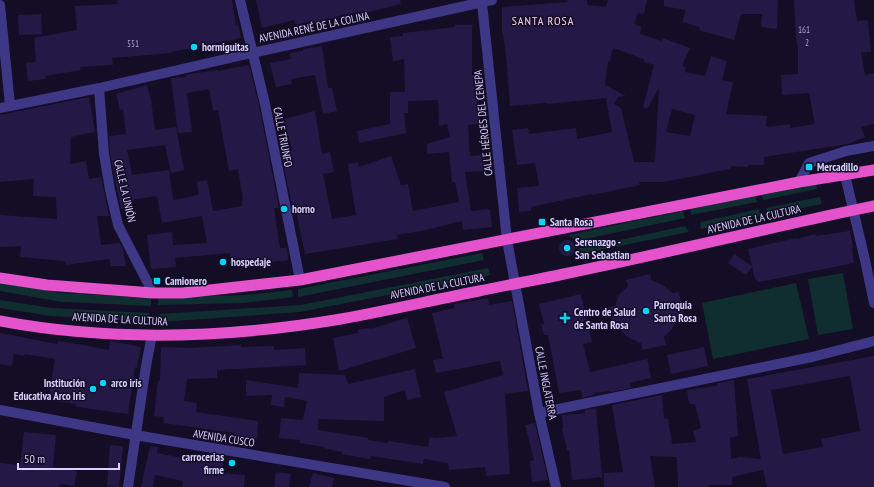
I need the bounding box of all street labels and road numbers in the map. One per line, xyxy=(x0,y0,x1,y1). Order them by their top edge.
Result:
street label: AVENIDA RENÉ DE LA COLINA xyxy=(258,8,371,46)
street label: CALLE HÉROES DEL CENEPA xyxy=(470,69,496,177)
street label: CALLE TRIUNFO xyxy=(270,106,296,168)
street label: CALLE LA UNIÓN xyxy=(111,158,139,224)
street label: AVENIDA DE LA CULTURA xyxy=(706,201,803,237)
street label: AVENIDA DE LA CULTURA xyxy=(389,270,486,302)
street label: AVENIDA DE LA CULTURA xyxy=(72,310,169,329)
street label: CALLE INGLATERRA xyxy=(532,345,560,422)
street label: AVENIDA CUSCO xyxy=(192,426,256,450)

